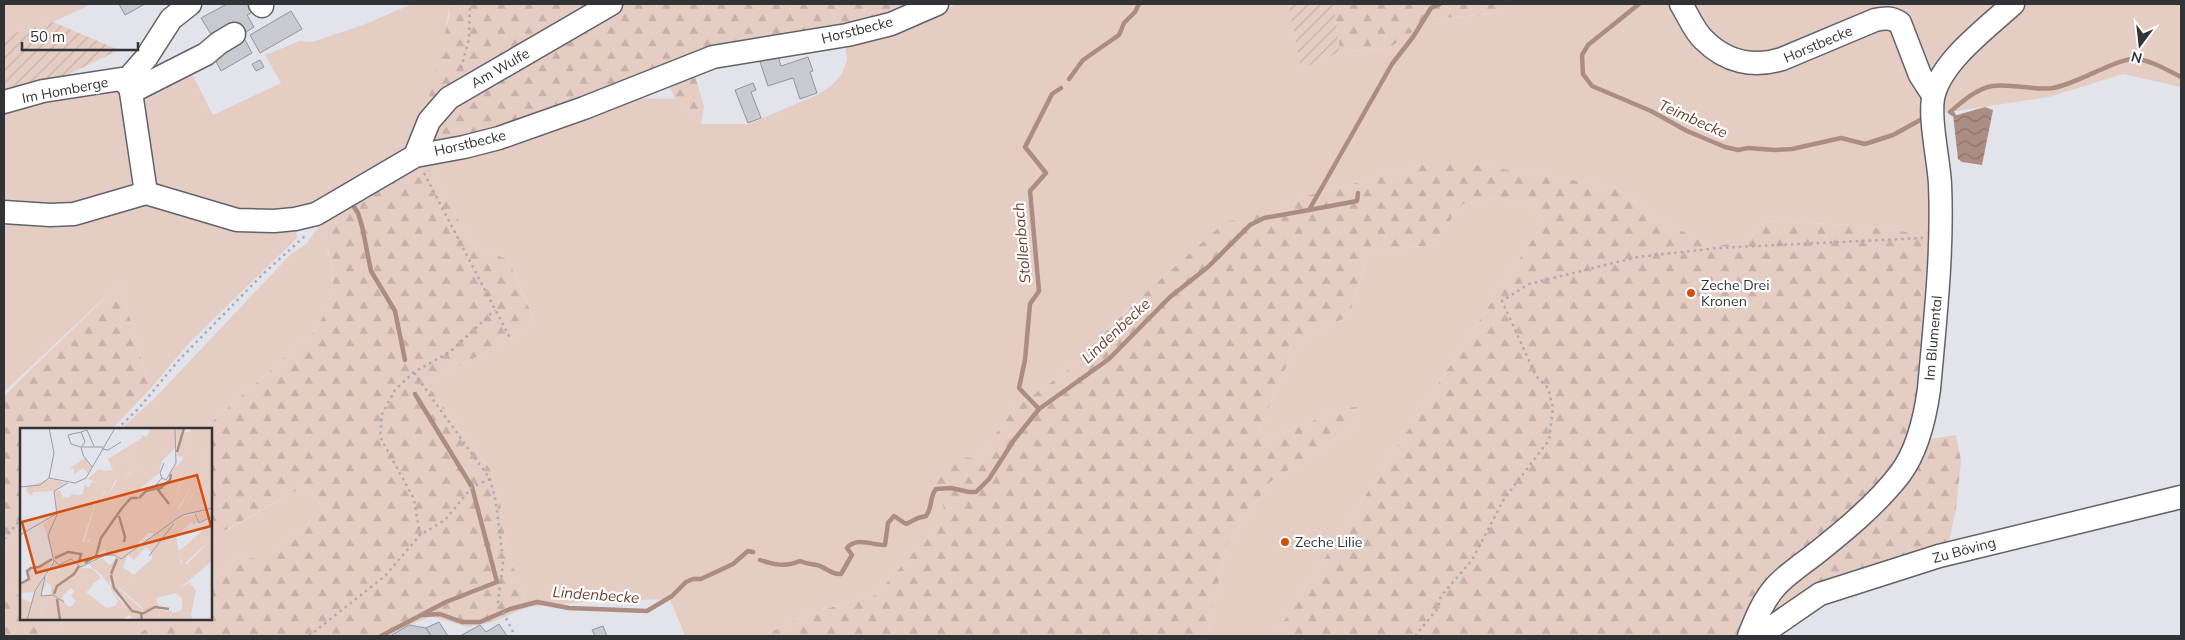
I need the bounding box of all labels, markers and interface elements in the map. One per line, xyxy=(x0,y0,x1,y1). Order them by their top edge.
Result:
street label: Horstbecke xyxy=(819,12,895,48)
scale bar xyxy=(22,20,139,52)
north arrow xyxy=(2115,20,2165,70)
street label: Horstbecke xyxy=(1781,21,1855,67)
text: 50 m xyxy=(30,27,65,46)
street label: Am Wulfe xyxy=(467,44,533,92)
text: N xyxy=(2129,47,2144,68)
street label: Im Homberge xyxy=(20,73,110,107)
water label: Teimbecke xyxy=(1656,95,1730,142)
street label: Horstbecke xyxy=(432,126,508,160)
water label: Stollenbach xyxy=(1008,201,1035,284)
place label: Zeche Drei Kronen xyxy=(1701,276,1770,310)
marker: Zeche Drei Kronen xyxy=(1685,287,1697,299)
water label: Lindenbecke xyxy=(1077,294,1154,367)
street label: Im Blumental xyxy=(1920,295,1946,381)
inset map xyxy=(20,428,212,620)
place label: Zeche Lilie xyxy=(1295,533,1362,551)
street label: Zu Böving xyxy=(1930,533,1998,567)
marker: Zeche Lilie xyxy=(1279,536,1291,548)
water label: Lindenbecke xyxy=(552,582,640,607)

